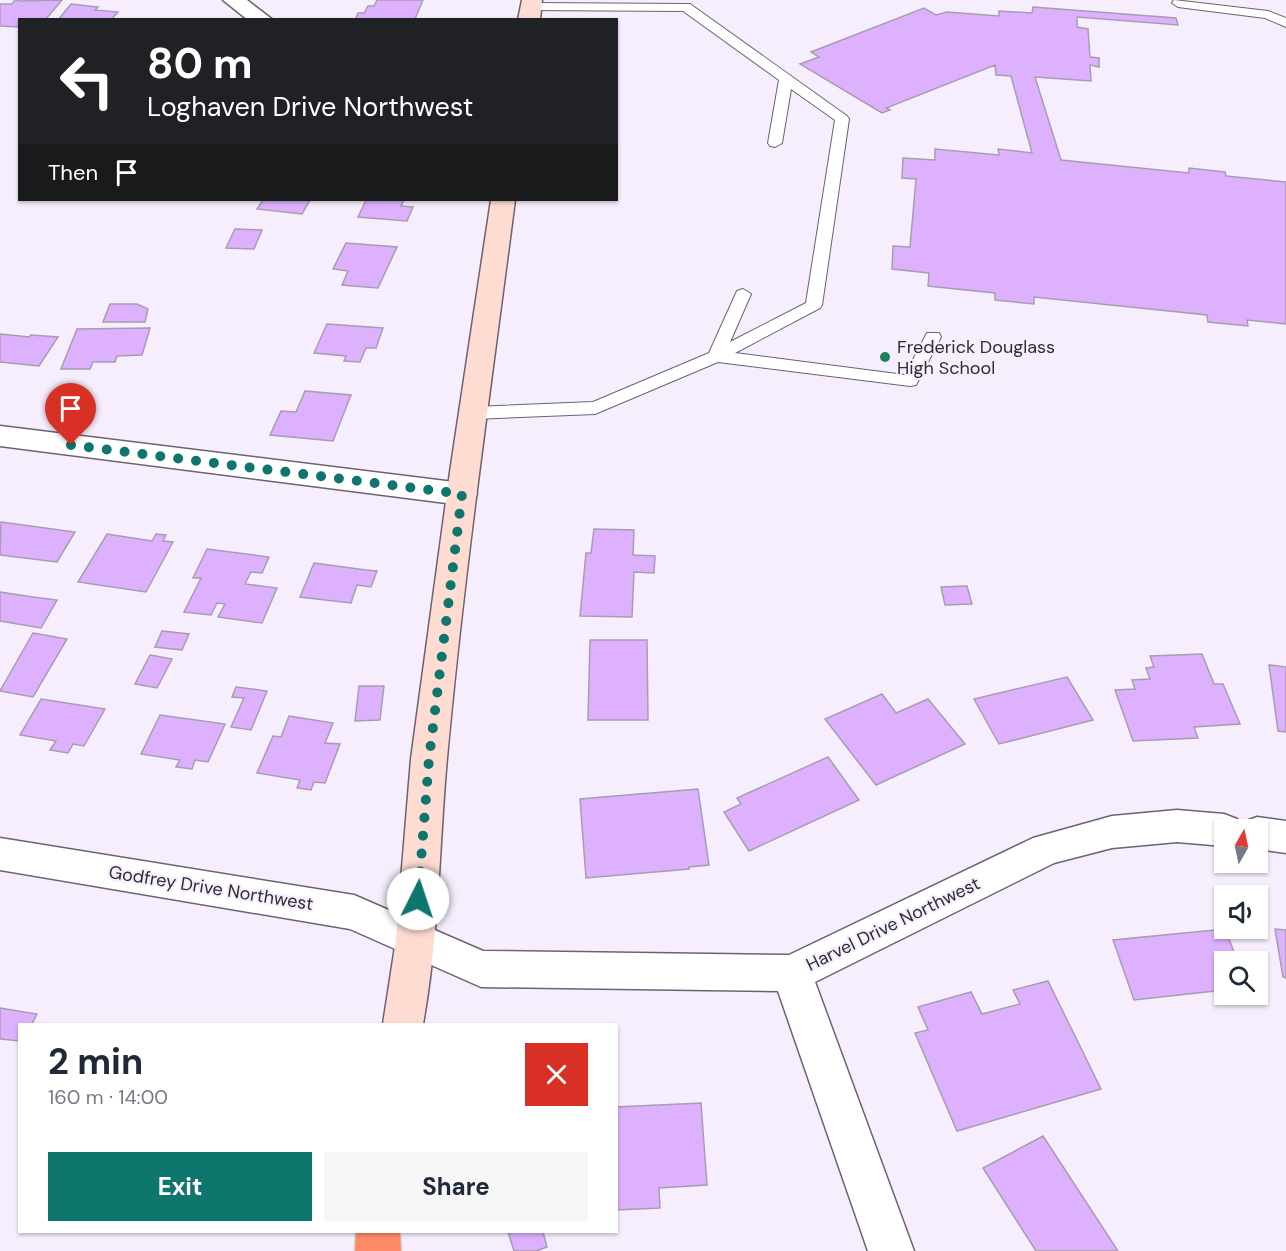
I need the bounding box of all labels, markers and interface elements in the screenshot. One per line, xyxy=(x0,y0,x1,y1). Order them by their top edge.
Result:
text: 80 m xyxy=(147,36,253,91)
icon: left xyxy=(48,42,126,120)
text: Loghaven Drive Northwest xyxy=(147,89,473,124)
icon: arrive xyxy=(110,156,143,189)
text: Then xyxy=(48,158,98,187)
place label: Frederick Douglass High School xyxy=(897,335,1055,380)
marker: Frederick Douglass High School xyxy=(878,350,892,364)
pin xyxy=(45,383,96,445)
icon: arrive xyxy=(54,392,87,425)
north arrow xyxy=(1214,819,1268,873)
map controls xyxy=(1214,819,1268,1005)
street label: Godfrey Drive Northwest xyxy=(107,860,315,916)
position arrow xyxy=(386,867,450,931)
street label: Harvel Drive Northwest xyxy=(802,871,984,977)
button: sound xyxy=(1214,885,1268,939)
button: search xyxy=(1214,951,1268,1005)
text: 2 min xyxy=(48,1038,143,1085)
button: close xyxy=(525,1043,588,1106)
text: 160 m · 14:00 xyxy=(48,1084,168,1110)
button: Exit xyxy=(48,1152,312,1221)
button: Share xyxy=(324,1152,588,1221)

